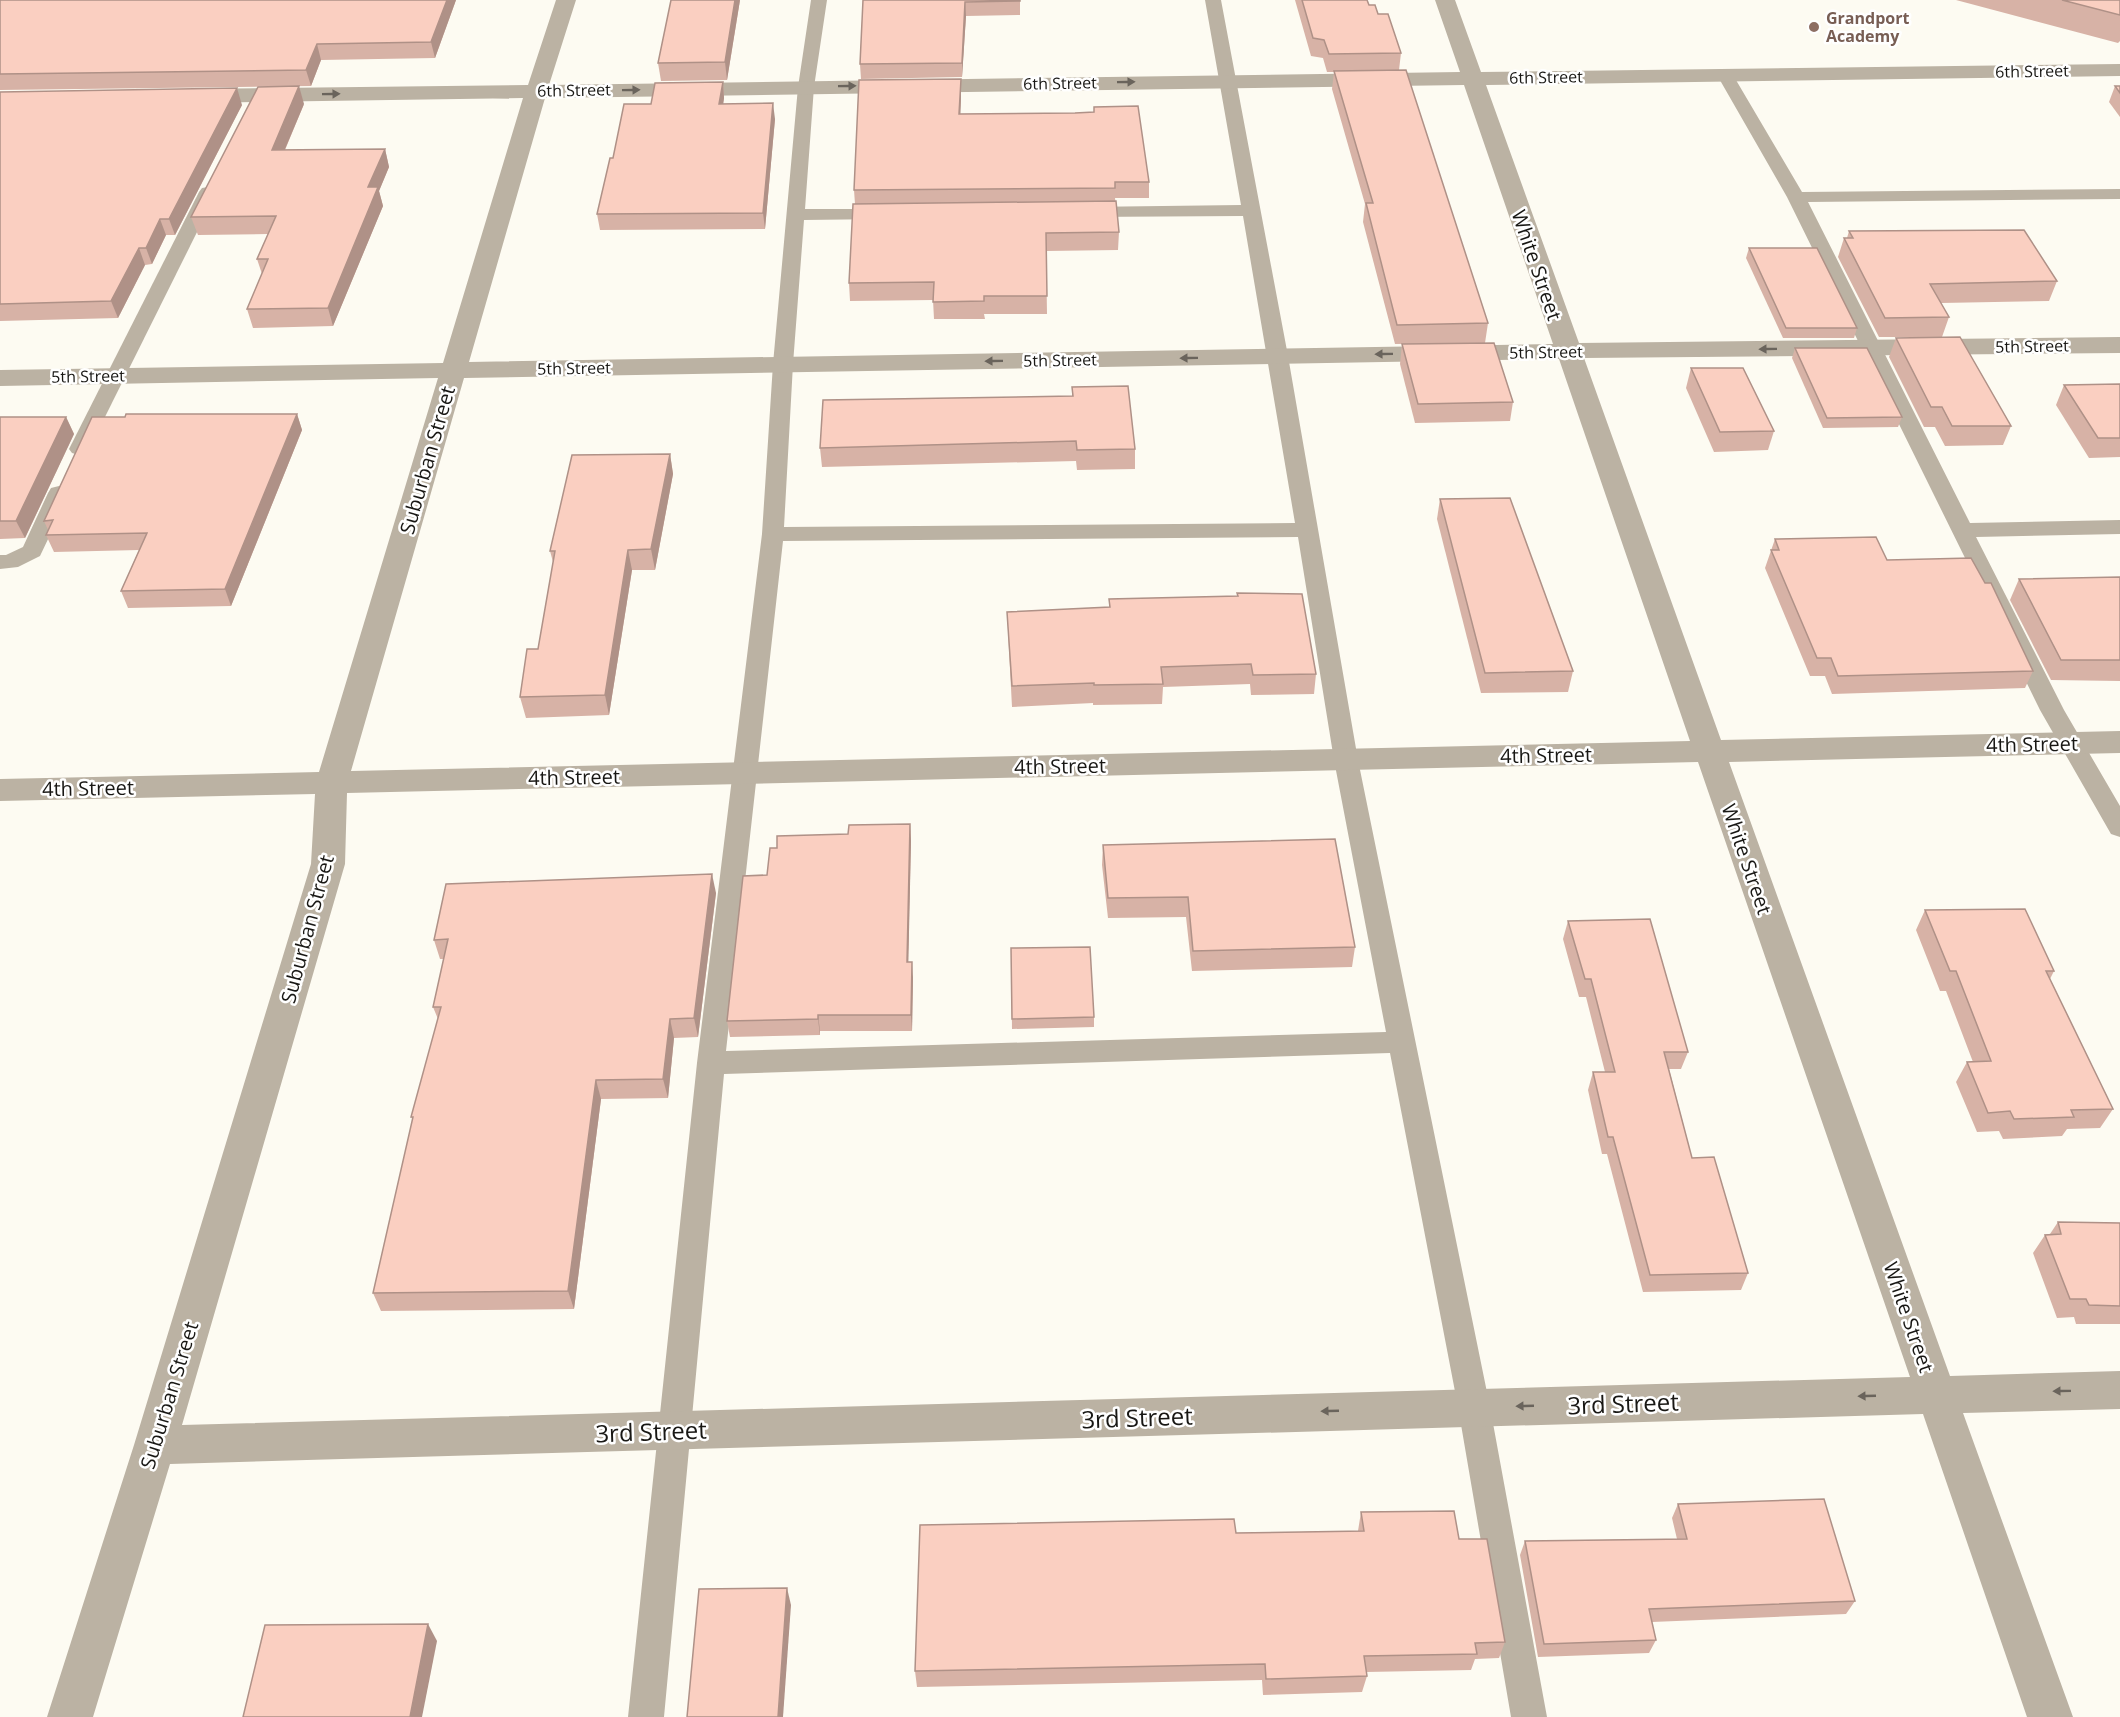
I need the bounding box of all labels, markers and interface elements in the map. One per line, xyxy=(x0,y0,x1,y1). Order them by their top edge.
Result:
place label: Grandport Academy xyxy=(1826,7,1909,47)
marker: Grandport Academy xyxy=(1807,20,1821,34)
street label: 6th Street xyxy=(1995,59,2069,83)
street label: 6th Street xyxy=(1509,65,1583,89)
street label: 6th Street xyxy=(1023,71,1097,95)
street label: 6th Street xyxy=(537,78,611,102)
one-way arrow xyxy=(1117,78,1136,87)
one-way arrow xyxy=(838,82,857,91)
one-way arrow xyxy=(622,85,641,94)
one-way arrow xyxy=(322,89,341,99)
street label: White Street xyxy=(1505,206,1569,324)
street label: 5th Street xyxy=(1995,334,2069,358)
street label: 5th Street xyxy=(1509,340,1583,364)
one-way arrow xyxy=(1758,344,1777,354)
street label: 5th Street xyxy=(1023,348,1097,372)
one-way arrow xyxy=(1374,350,1393,359)
one-way arrow xyxy=(1179,353,1198,362)
street label: 5th Street xyxy=(537,356,611,380)
one-way arrow xyxy=(984,356,1003,366)
street label: 5th Street xyxy=(51,364,125,388)
street label: Suburban Street xyxy=(393,383,461,537)
street label: 4th Street xyxy=(1986,730,2078,758)
street label: 4th Street xyxy=(1500,741,1592,769)
street label: 4th Street xyxy=(1014,752,1106,780)
street label: 4th Street xyxy=(528,763,620,791)
street label: 4th Street xyxy=(42,774,134,802)
street label: White Street xyxy=(1715,800,1779,918)
street label: Suburban Street xyxy=(274,852,340,1006)
street label: White Street xyxy=(1877,1258,1941,1376)
street label: Suburban Street xyxy=(134,1318,204,1472)
street label: 3rd Street xyxy=(1567,1385,1679,1421)
one-way arrow xyxy=(2052,1386,2071,1396)
one-way arrow xyxy=(1857,1391,1876,1401)
street label: 3rd Street xyxy=(1081,1399,1193,1435)
one-way arrow xyxy=(1515,1401,1534,1410)
one-way arrow xyxy=(1320,1407,1339,1416)
street label: 3rd Street xyxy=(595,1413,707,1449)

